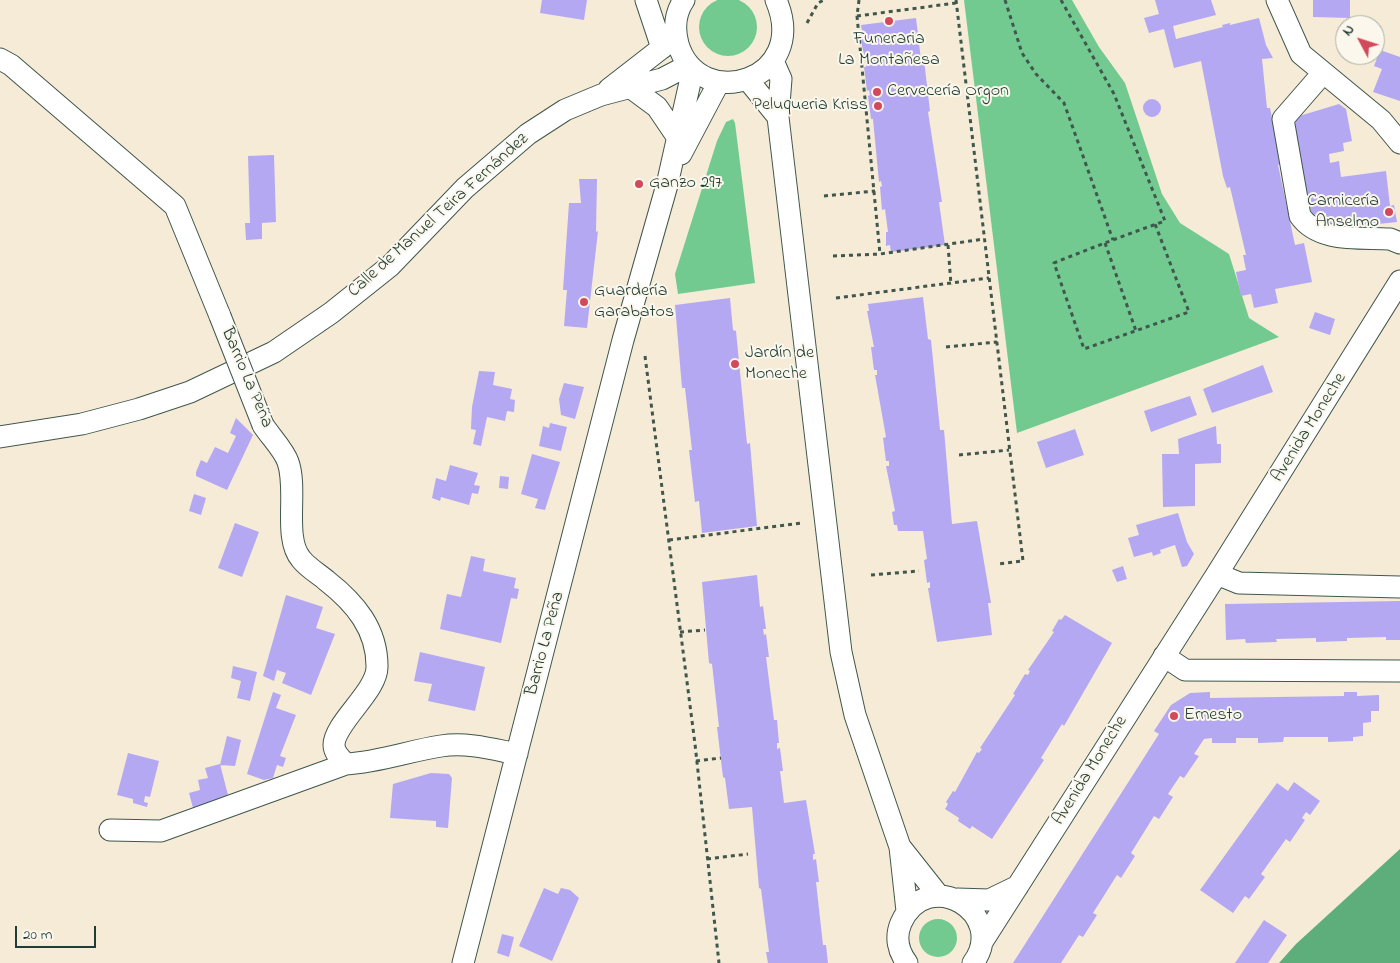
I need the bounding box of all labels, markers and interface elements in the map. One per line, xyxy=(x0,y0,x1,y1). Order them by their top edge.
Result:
marker: Funeraria La Montañesa xyxy=(883,15,895,27)
north arrow xyxy=(1335,15,1385,65)
text: N xyxy=(1338,20,1360,41)
place label: Funeraria La Montañesa xyxy=(838,29,940,72)
place label: Cervecería Orgon xyxy=(887,81,1009,103)
marker: Cervecería Orgon xyxy=(871,86,883,98)
place label: Peluqueria Kriss xyxy=(753,95,868,117)
marker: Peluqueria Kriss xyxy=(872,100,884,112)
street label: Calle de Manuel Teira Fernández xyxy=(344,129,534,303)
place label: Ganzo 297 xyxy=(649,173,722,195)
marker: Ganzo 297 xyxy=(633,178,645,190)
place label: Carnicería Anselmo xyxy=(1307,191,1379,233)
marker: Carnicería Anselmo xyxy=(1383,206,1395,218)
place label: Guardería Garabatos xyxy=(594,281,674,324)
marker: Guardería Garabatos xyxy=(578,296,590,308)
street label: Barrio La Peña xyxy=(215,325,277,431)
place label: Jardín de Moneche xyxy=(745,343,814,386)
marker: Jardín de Moneche xyxy=(729,358,741,370)
street label: Avenida Moneche xyxy=(1268,369,1352,487)
street label: Barrio La Peña xyxy=(522,590,570,698)
place label: Ernesto xyxy=(1184,705,1242,727)
marker: Ernesto xyxy=(1168,710,1180,722)
street label: Avenida Moneche xyxy=(1049,712,1133,830)
scale bar xyxy=(18,916,99,948)
text: 20 m xyxy=(23,924,52,946)

